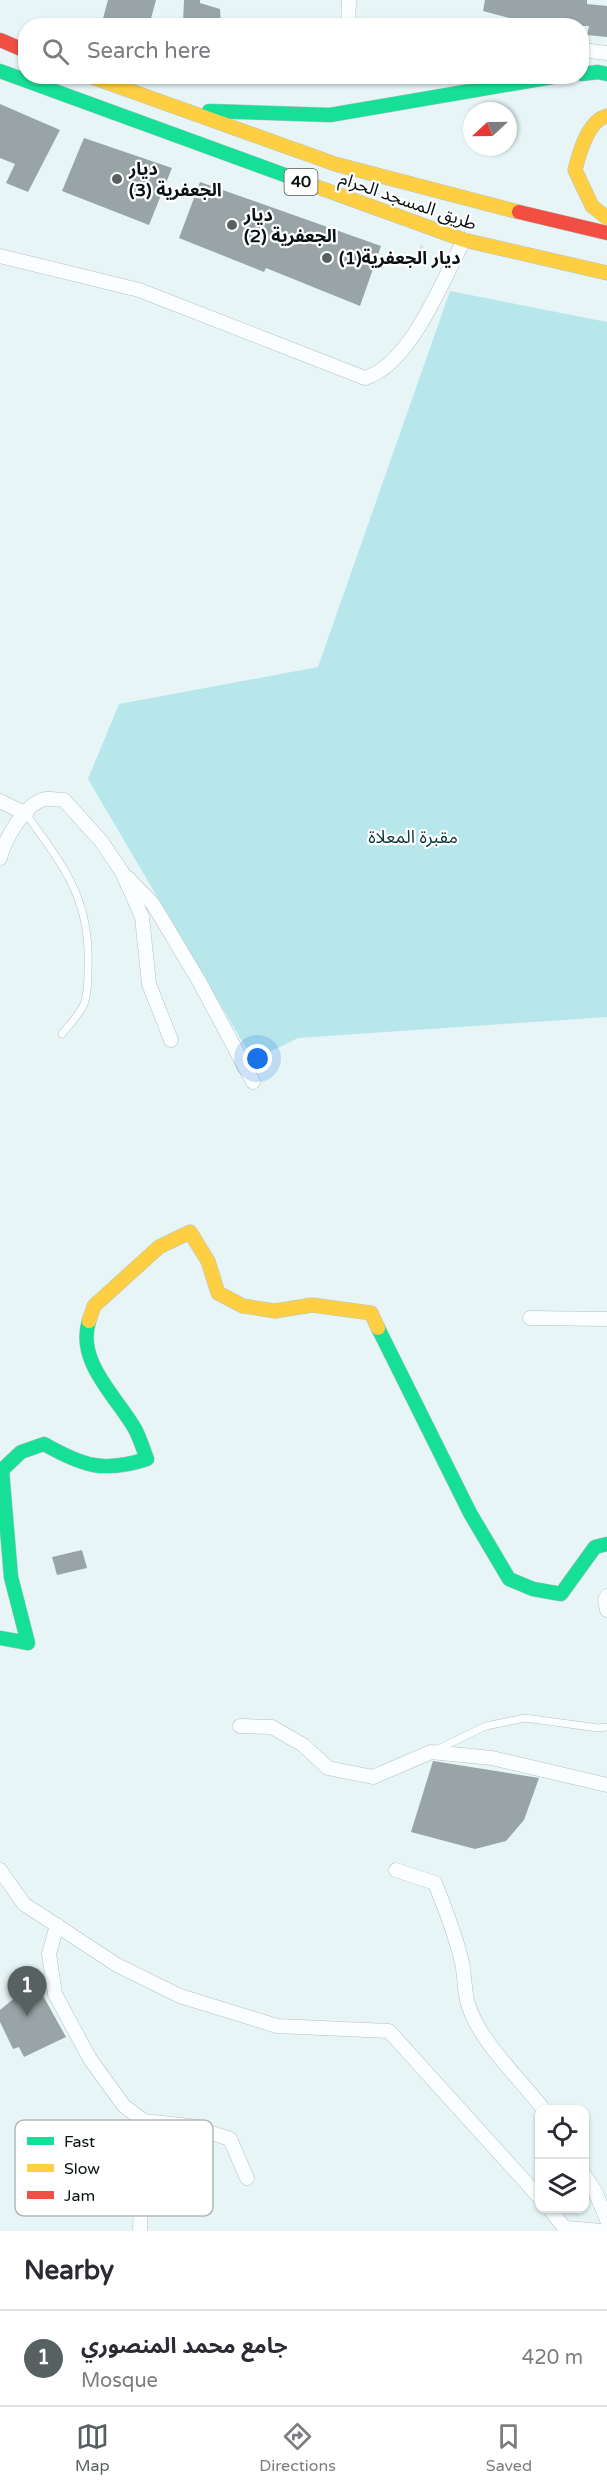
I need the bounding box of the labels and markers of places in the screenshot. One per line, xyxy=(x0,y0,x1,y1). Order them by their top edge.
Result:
place label: ديار الجعفرية (3) xyxy=(128,158,222,201)
marker: ديار الجعفرية (3) xyxy=(110,172,124,186)
place label: ديار الجعفرية (2) xyxy=(243,204,337,247)
marker: ديار الجعفرية (2) xyxy=(225,218,239,232)
place label: ديار الجعفرية(1) xyxy=(339,247,461,269)
marker: ديار الجعفرية(1) xyxy=(320,251,334,265)
pin: 1 xyxy=(8,1966,46,2016)

